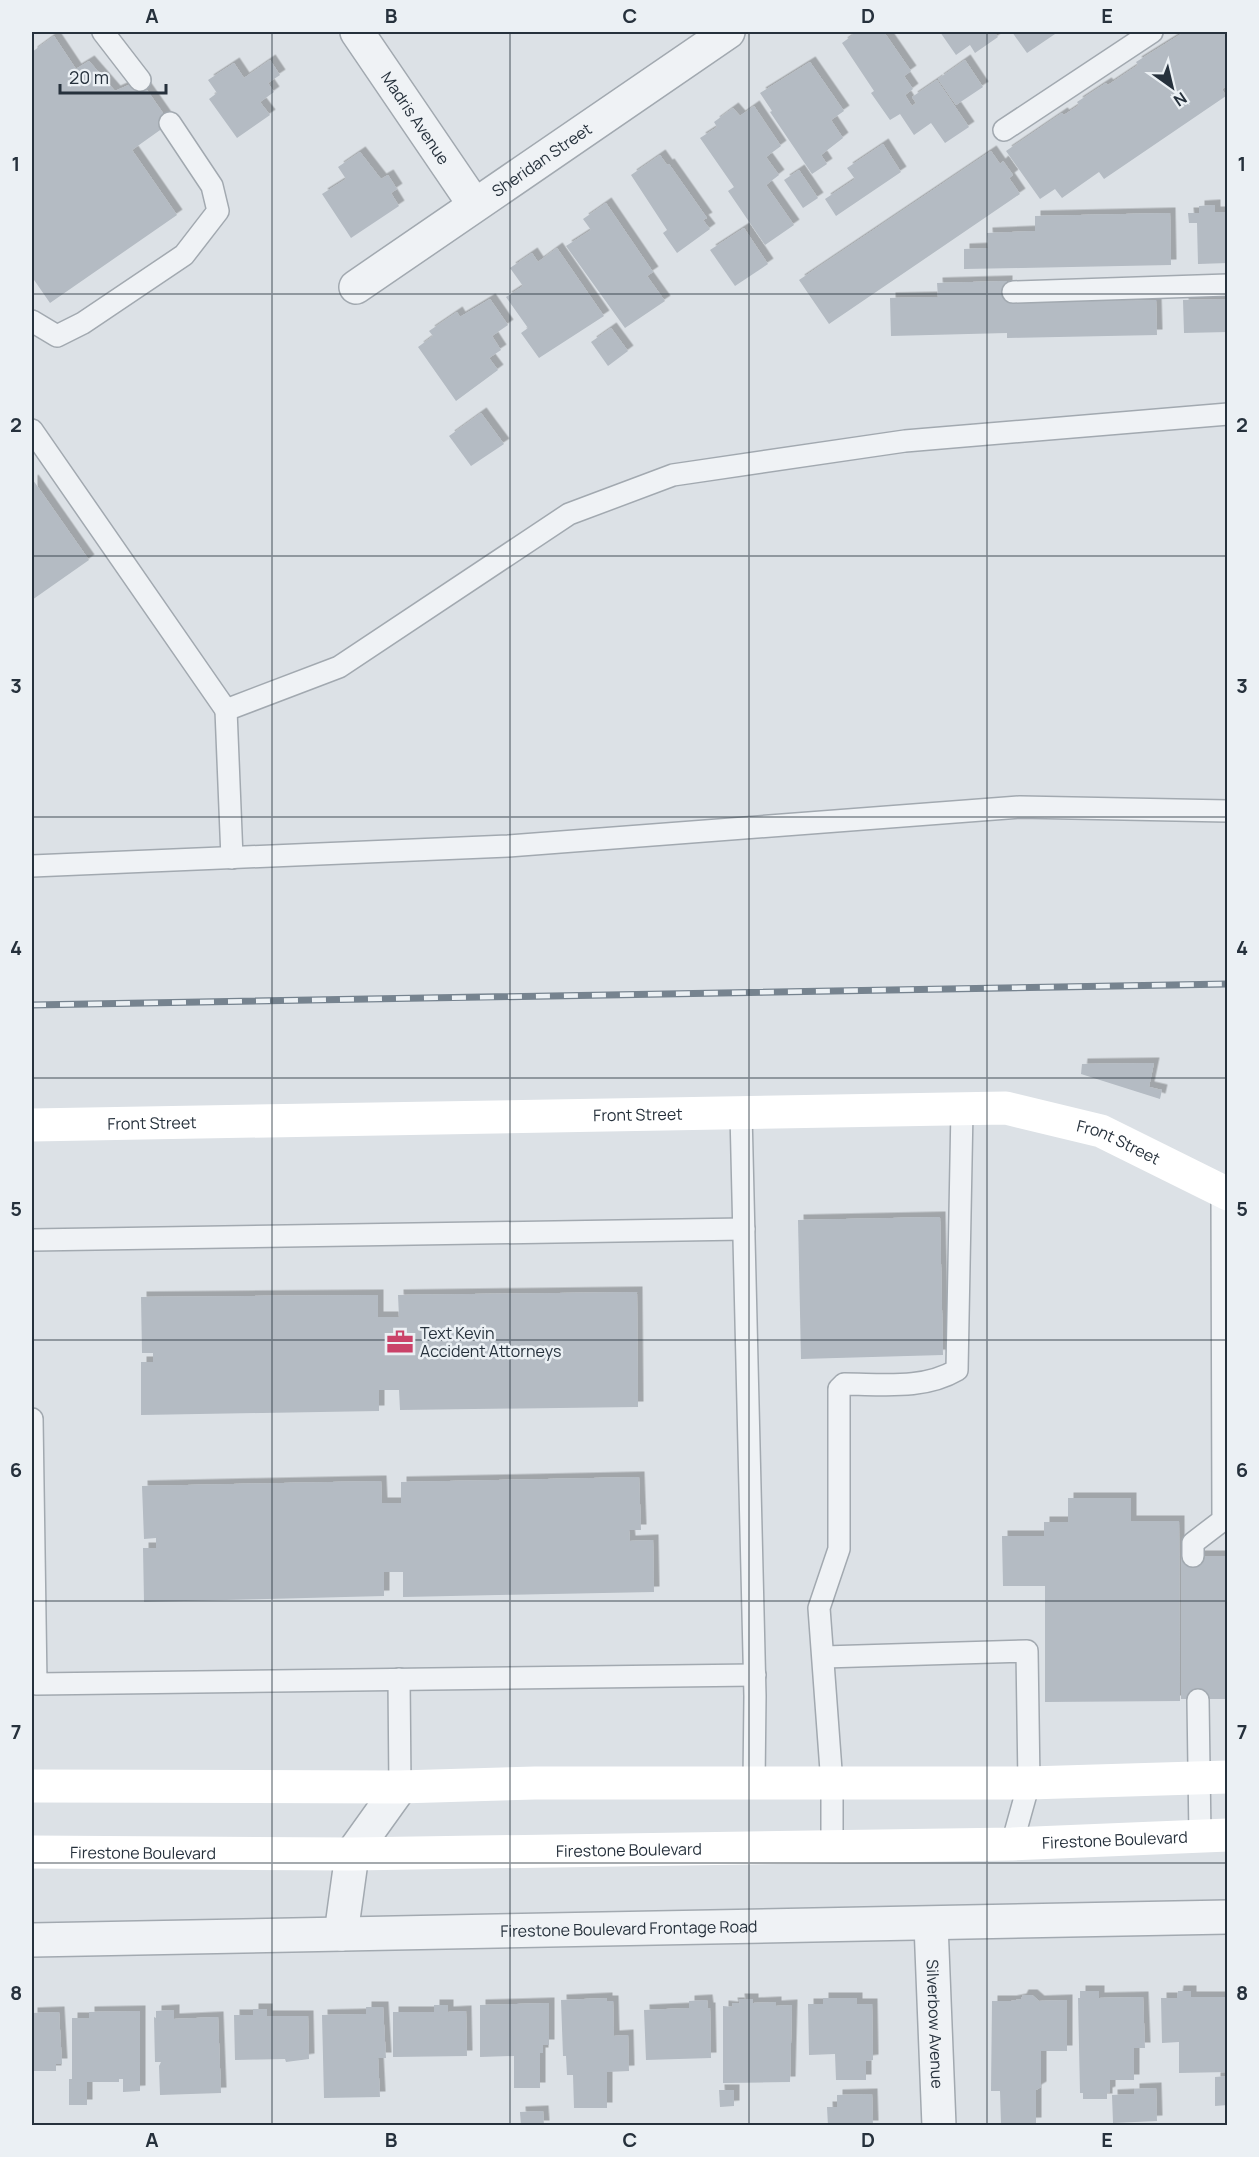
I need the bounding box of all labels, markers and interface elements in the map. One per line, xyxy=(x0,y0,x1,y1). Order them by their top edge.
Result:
text: A xyxy=(145,2,159,29)
text: B xyxy=(385,2,398,29)
text: C xyxy=(623,2,637,29)
text: D xyxy=(861,2,875,29)
text: E xyxy=(1101,2,1113,29)
scale bar xyxy=(60,57,166,95)
north arrow xyxy=(1142,57,1202,117)
text: 20 m xyxy=(69,65,109,89)
street label: Madris Avenue xyxy=(376,67,455,169)
text: N xyxy=(1169,87,1191,112)
street label: Sheridan Street xyxy=(487,118,596,202)
text: 1 xyxy=(12,150,20,177)
text: 1 xyxy=(1238,150,1246,177)
text: 2 xyxy=(10,411,22,438)
text: 2 xyxy=(1236,411,1248,438)
text: 3 xyxy=(10,672,22,699)
text: 3 xyxy=(1236,672,1248,699)
text: 4 xyxy=(10,934,22,961)
text: 4 xyxy=(1236,934,1248,961)
street label: Front Street xyxy=(593,1103,683,1126)
street label: Front Street xyxy=(107,1111,197,1135)
street label: Front Street xyxy=(1075,1115,1164,1170)
text: 5 xyxy=(10,1195,22,1222)
text: 5 xyxy=(1236,1195,1248,1222)
place label: Text Kevin Accident Attorneys xyxy=(420,1322,562,1362)
office icon: Text Kevin Accident Attorneys xyxy=(385,1327,415,1357)
text: 6 xyxy=(10,1456,22,1483)
text: 6 xyxy=(1236,1456,1248,1483)
text: 7 xyxy=(11,1718,21,1745)
text: 7 xyxy=(1237,1718,1247,1745)
street label: Firestone Boulevard xyxy=(1041,1826,1188,1854)
street label: Firestone Boulevard xyxy=(556,1838,702,1862)
street label: Firestone Boulevard xyxy=(70,1841,216,1864)
street label: Firestone Boulevard Frontage Road xyxy=(500,1915,758,1942)
street label: Silverbow Avenue xyxy=(921,1959,949,2089)
text: 8 xyxy=(10,1979,22,2006)
text: 8 xyxy=(1236,1979,1248,2006)
text: A xyxy=(145,2126,159,2153)
text: B xyxy=(385,2126,398,2153)
text: C xyxy=(623,2126,637,2153)
text: D xyxy=(861,2126,875,2153)
text: E xyxy=(1101,2126,1113,2153)

